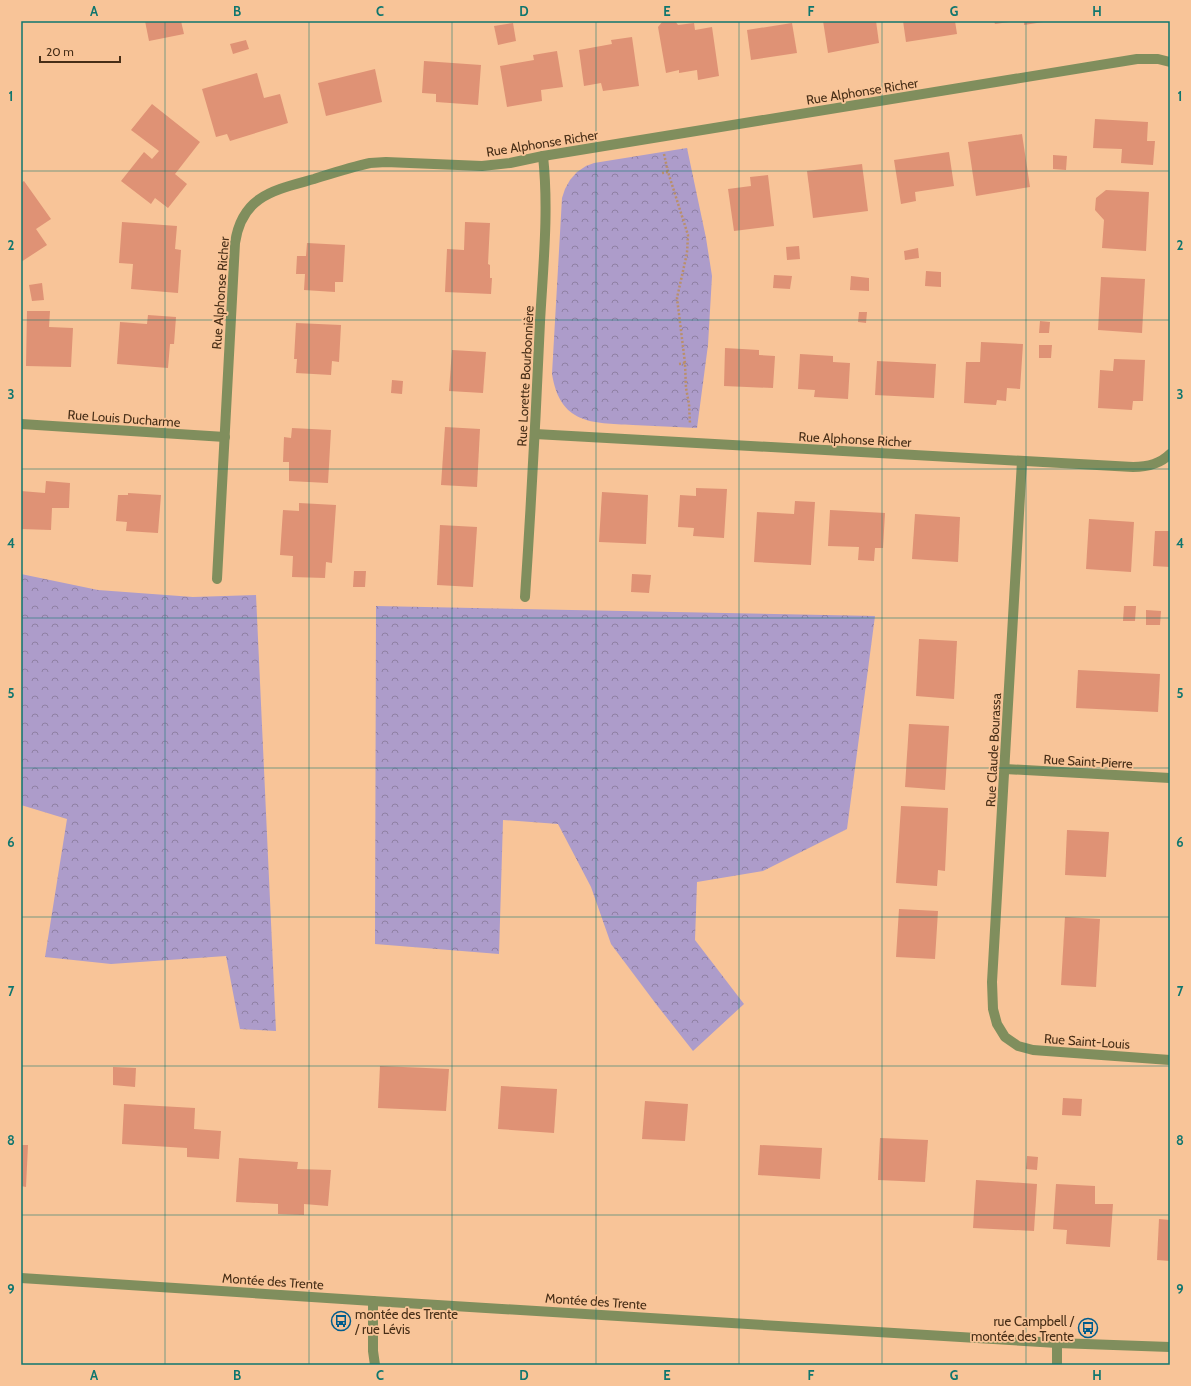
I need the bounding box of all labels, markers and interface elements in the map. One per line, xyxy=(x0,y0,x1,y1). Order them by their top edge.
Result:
text: A xyxy=(90,3,99,19)
text: B xyxy=(233,3,241,19)
text: C xyxy=(376,3,384,19)
text: D xyxy=(519,3,529,19)
text: E xyxy=(663,3,671,19)
text: F xyxy=(808,3,815,19)
text: G xyxy=(950,3,959,19)
text: H xyxy=(1092,3,1102,19)
scale bar xyxy=(40,38,120,64)
text: 20 m xyxy=(46,44,74,59)
street label: Rue Alphonse Richer xyxy=(805,74,920,108)
text: 1 xyxy=(9,88,13,104)
text: 1 xyxy=(1178,88,1182,104)
street label: Rue Alphonse Richer xyxy=(485,126,600,160)
street label: Rue Alphonse Richer xyxy=(208,235,232,350)
text: 2 xyxy=(8,237,15,253)
text: 2 xyxy=(1177,237,1184,253)
street label: Rue Lorette Bourbonnière xyxy=(513,305,537,447)
text: 3 xyxy=(7,386,15,402)
text: 3 xyxy=(1176,386,1184,402)
street label: Rue Louis Ducharme xyxy=(67,406,181,430)
street label: Rue Alphonse Richer xyxy=(798,428,913,450)
text: 4 xyxy=(7,535,15,551)
text: 4 xyxy=(1176,535,1184,551)
text: 5 xyxy=(8,685,15,701)
text: 5 xyxy=(1177,685,1184,701)
street label: Rue Claude Bourassa xyxy=(982,692,1004,807)
street label: Rue Saint-Pierre xyxy=(1043,751,1133,771)
text: 6 xyxy=(7,834,15,850)
text: 6 xyxy=(1176,834,1184,850)
text: 7 xyxy=(8,983,15,999)
text: 7 xyxy=(1177,983,1184,999)
street label: Rue Saint-Louis xyxy=(1043,1030,1131,1052)
text: 8 xyxy=(7,1132,15,1148)
text: 8 xyxy=(1176,1132,1184,1148)
street label: Montée des Trente xyxy=(222,1269,325,1293)
text: 9 xyxy=(7,1281,15,1297)
text: 9 xyxy=(1176,1281,1184,1297)
street label: Montée des Trente xyxy=(545,1289,648,1313)
place label: montée des Trente / rue Lévis xyxy=(354,1306,458,1337)
bus stop icon: montée des Trente / rue Lévis xyxy=(330,1310,352,1332)
place label: rue Campbell / montée des Trente xyxy=(971,1313,1075,1344)
bus stop icon: rue Campbell / montée des Trente xyxy=(1077,1317,1099,1339)
text: A xyxy=(90,1367,99,1383)
text: B xyxy=(233,1367,241,1383)
text: C xyxy=(376,1367,384,1383)
text: D xyxy=(519,1367,529,1383)
text: E xyxy=(663,1367,671,1383)
text: F xyxy=(808,1367,815,1383)
text: G xyxy=(950,1367,959,1383)
text: H xyxy=(1092,1367,1102,1383)

